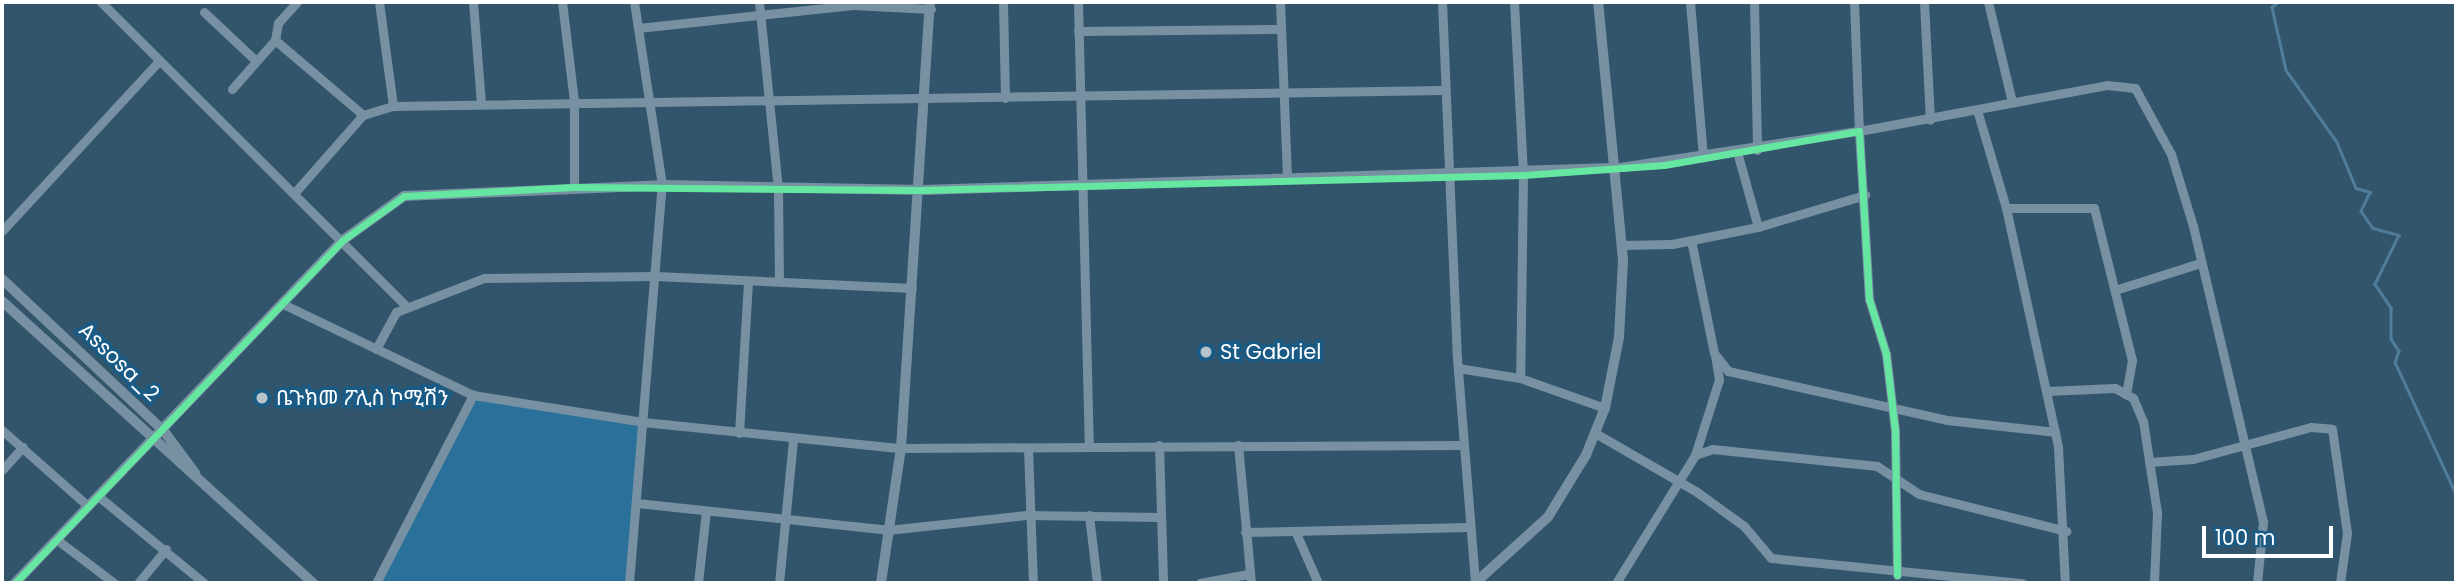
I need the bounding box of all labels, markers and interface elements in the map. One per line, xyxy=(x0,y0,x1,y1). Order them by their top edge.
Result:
street label: Assosa_2 xyxy=(74,317,164,407)
place label: St Gabriel xyxy=(1220,339,1321,365)
marker: St Gabriel xyxy=(1198,344,1214,360)
place label: ቤጉክመ ፖሊስ ኮሚሽን xyxy=(276,385,448,411)
marker: ቤጉክመ ፖሊስ ኮሚሽን xyxy=(254,390,270,406)
scale bar xyxy=(2206,512,2337,556)
text: 100 m xyxy=(2215,523,2275,552)

